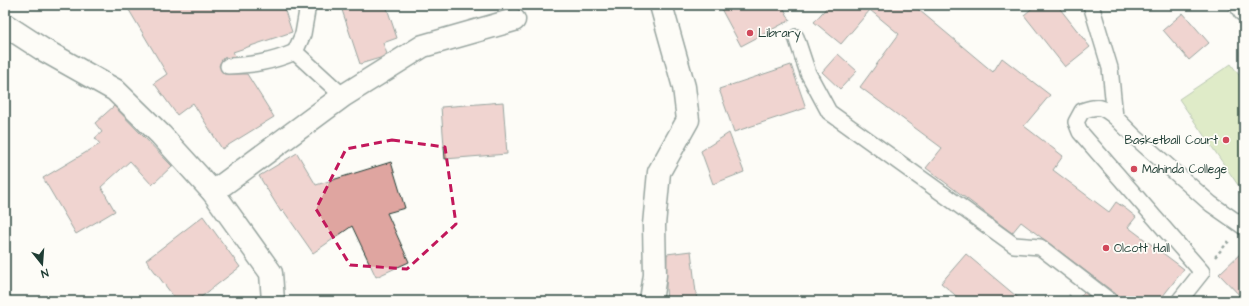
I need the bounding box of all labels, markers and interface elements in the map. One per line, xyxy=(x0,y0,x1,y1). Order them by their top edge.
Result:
place label: Library xyxy=(758,25,801,43)
marker: Library xyxy=(745,28,755,38)
place label: Basketball Court xyxy=(1124,132,1218,149)
marker: Basketball Court xyxy=(1221,135,1231,145)
place label: Mahinda College xyxy=(1142,161,1228,179)
marker: Mahinda College xyxy=(1129,164,1139,174)
place label: Olcott Hall xyxy=(1114,240,1170,257)
marker: Olcott Hall xyxy=(1101,243,1111,253)
north arrow xyxy=(22,244,62,284)
text: N xyxy=(39,265,50,281)

